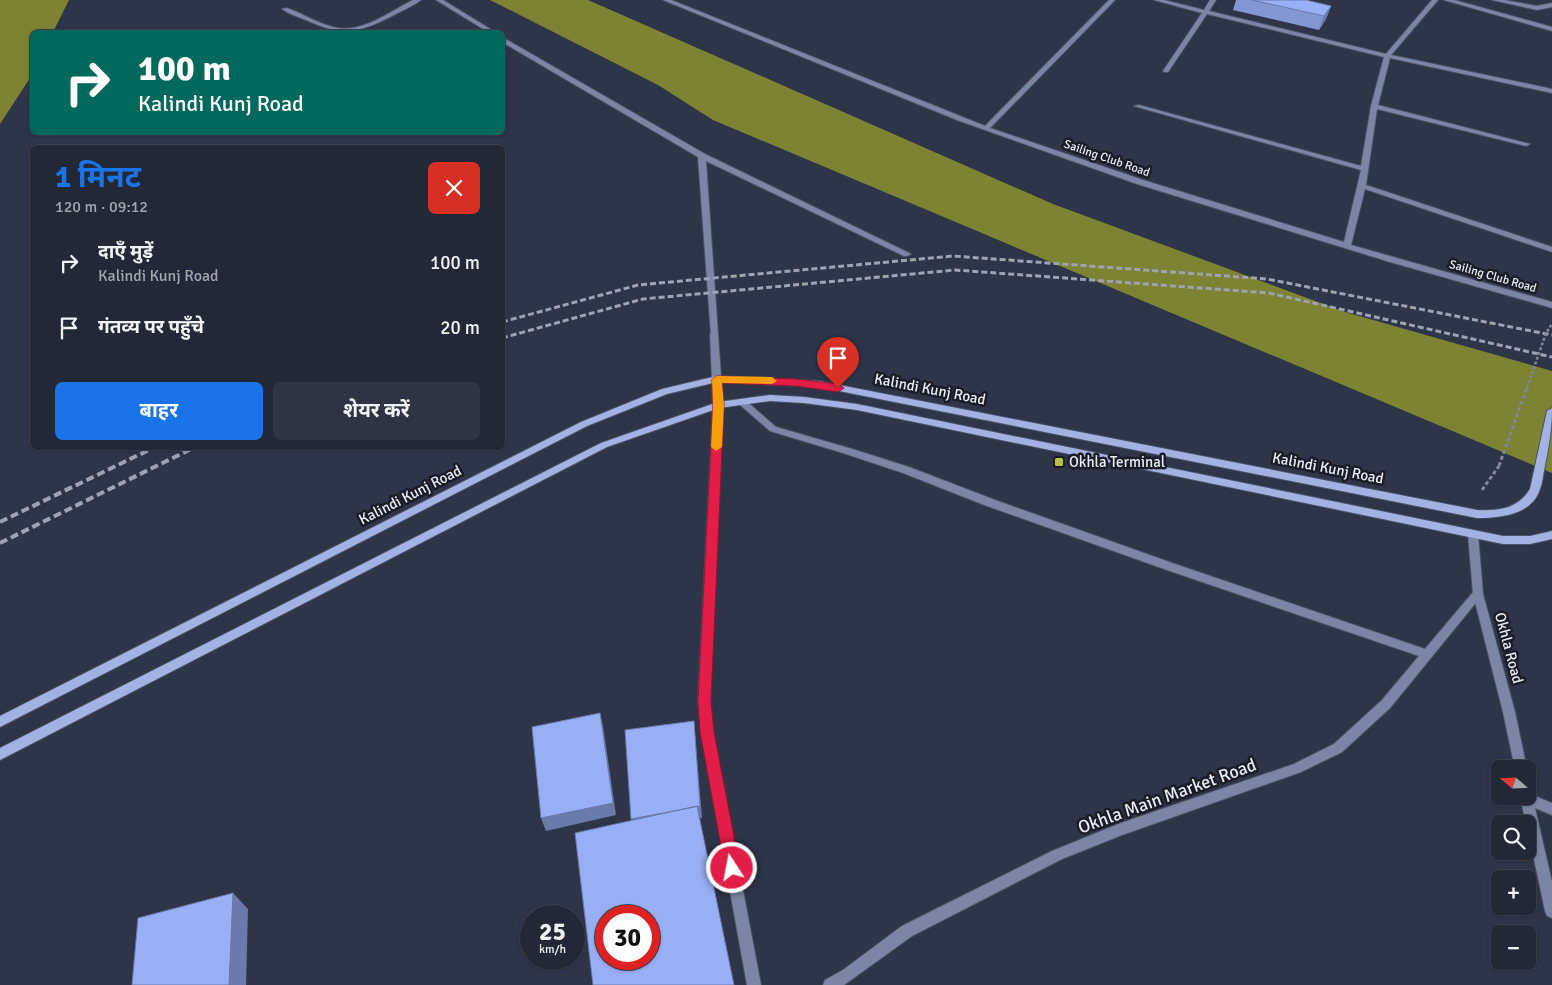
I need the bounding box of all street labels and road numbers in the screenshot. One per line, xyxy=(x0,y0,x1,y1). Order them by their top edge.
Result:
street label: Sailing Club Road xyxy=(1062,137,1152,180)
street label: Sailing Club Road xyxy=(1447,257,1538,296)
street label: Kalindi Kunj Road xyxy=(873,369,987,409)
street label: Kalindi Kunj Road xyxy=(1271,448,1385,488)
street label: Kalindi Kunj Road xyxy=(356,461,464,529)
street label: Okhla Road xyxy=(1491,610,1527,686)
street label: Okhla Main Market Road xyxy=(1075,753,1259,839)

